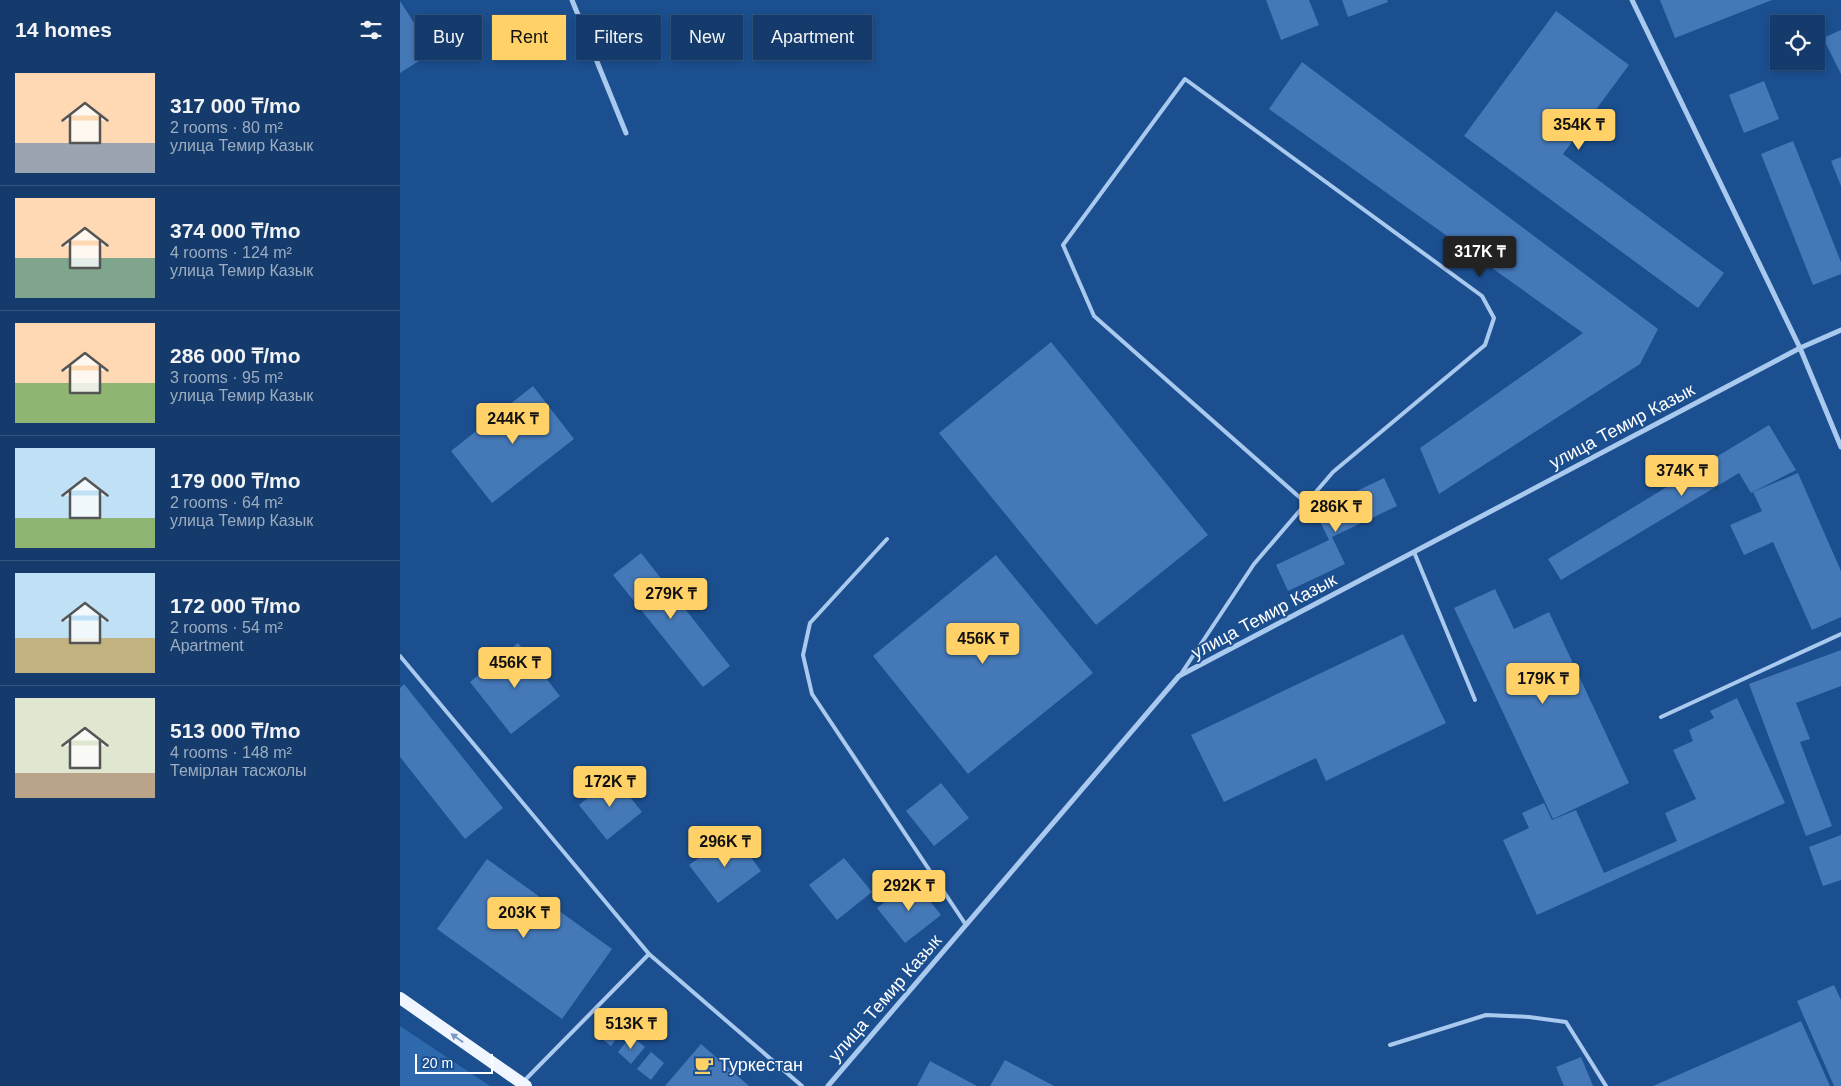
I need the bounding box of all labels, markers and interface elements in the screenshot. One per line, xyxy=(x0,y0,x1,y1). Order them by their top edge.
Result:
chip: Buy xyxy=(415,15,482,60)
chip: Rent xyxy=(492,15,566,60)
chip: Filters xyxy=(576,15,661,60)
chip: New xyxy=(671,15,743,60)
chip: Apartment xyxy=(753,15,872,60)
map controls xyxy=(1770,15,1825,70)
button: locate xyxy=(1770,15,1825,70)
icon: filters xyxy=(357,16,385,44)
text: 14 homes xyxy=(15,18,112,41)
icon: home xyxy=(55,93,115,153)
text: 317 000 ₸/mo xyxy=(170,94,301,117)
pin: 354K ₸ xyxy=(1538,108,1620,151)
text: 354K ₸ xyxy=(1553,116,1605,133)
text: 2 rooms · 80 m² xyxy=(170,119,283,136)
text: улица Темир Казык xyxy=(170,137,313,154)
icon: home xyxy=(55,218,115,278)
text: 374 000 ₸/mo xyxy=(170,219,301,242)
pin: 317K ₸ xyxy=(1439,236,1521,278)
text: 317K ₸ xyxy=(1454,243,1506,260)
text: 4 rooms · 124 m² xyxy=(170,244,292,261)
text: улица Темир Казык xyxy=(170,262,313,279)
icon: home xyxy=(55,343,115,403)
text: 286 000 ₸/mo xyxy=(170,344,301,367)
text: 3 rooms · 95 m² xyxy=(170,369,283,386)
street label: улица Темир Казык xyxy=(1546,379,1698,473)
text: улица Темир Казык xyxy=(170,387,313,404)
pin: 244K ₸ xyxy=(472,402,554,445)
text: 244K ₸ xyxy=(487,410,539,427)
pin: 374K ₸ xyxy=(1641,454,1723,497)
text: 374K ₸ xyxy=(1656,462,1708,479)
icon: home xyxy=(55,468,115,528)
text: 179 000 ₸/mo xyxy=(170,469,301,492)
pin: 286K ₸ xyxy=(1295,490,1377,533)
text: 2 rooms · 64 m² xyxy=(170,494,283,511)
text: 286K ₸ xyxy=(1310,498,1362,515)
text: улица Темир Казык xyxy=(170,512,313,529)
street label: улица Темир Казык xyxy=(1188,569,1340,663)
pin: 279K ₸ xyxy=(630,578,712,620)
text: 279K ₸ xyxy=(645,585,697,602)
icon: home xyxy=(55,593,115,653)
text: 172 000 ₸/mo xyxy=(170,594,301,617)
text: 2 rooms · 54 m² xyxy=(170,619,283,636)
pin: 456K ₸ xyxy=(942,622,1024,665)
text: 456K ₸ xyxy=(957,630,1009,647)
text: Apartment xyxy=(170,637,244,654)
pin: 456K ₸ xyxy=(474,646,556,689)
text: 456K ₸ xyxy=(489,654,541,671)
pin: 179K ₸ xyxy=(1502,662,1584,705)
text: 179K ₸ xyxy=(1517,670,1569,687)
icon: home xyxy=(55,718,115,778)
text: 513 000 ₸/mo xyxy=(170,719,301,742)
text: 4 rooms · 148 m² xyxy=(170,744,292,761)
text: Темірлан тасжолы xyxy=(170,762,307,779)
pin: 172K ₸ xyxy=(569,766,651,808)
text: 172K ₸ xyxy=(584,773,636,790)
pin: 296K ₸ xyxy=(684,826,766,868)
text: 296K ₸ xyxy=(699,833,751,850)
pin: 292K ₸ xyxy=(868,870,950,912)
text: 292K ₸ xyxy=(883,877,935,894)
pin: 203K ₸ xyxy=(483,896,565,939)
text: 203K ₸ xyxy=(498,904,550,921)
street label: улица Темир Казык xyxy=(825,930,946,1065)
pin: 513K ₸ xyxy=(590,1008,672,1050)
text: 513K ₸ xyxy=(605,1015,657,1032)
one-way arrow xyxy=(450,1033,464,1043)
scale bar xyxy=(415,1051,492,1074)
cafe icon: Туркестан xyxy=(693,1054,715,1076)
text: 20 m xyxy=(422,1055,453,1071)
place label: Туркестан xyxy=(719,1055,803,1075)

